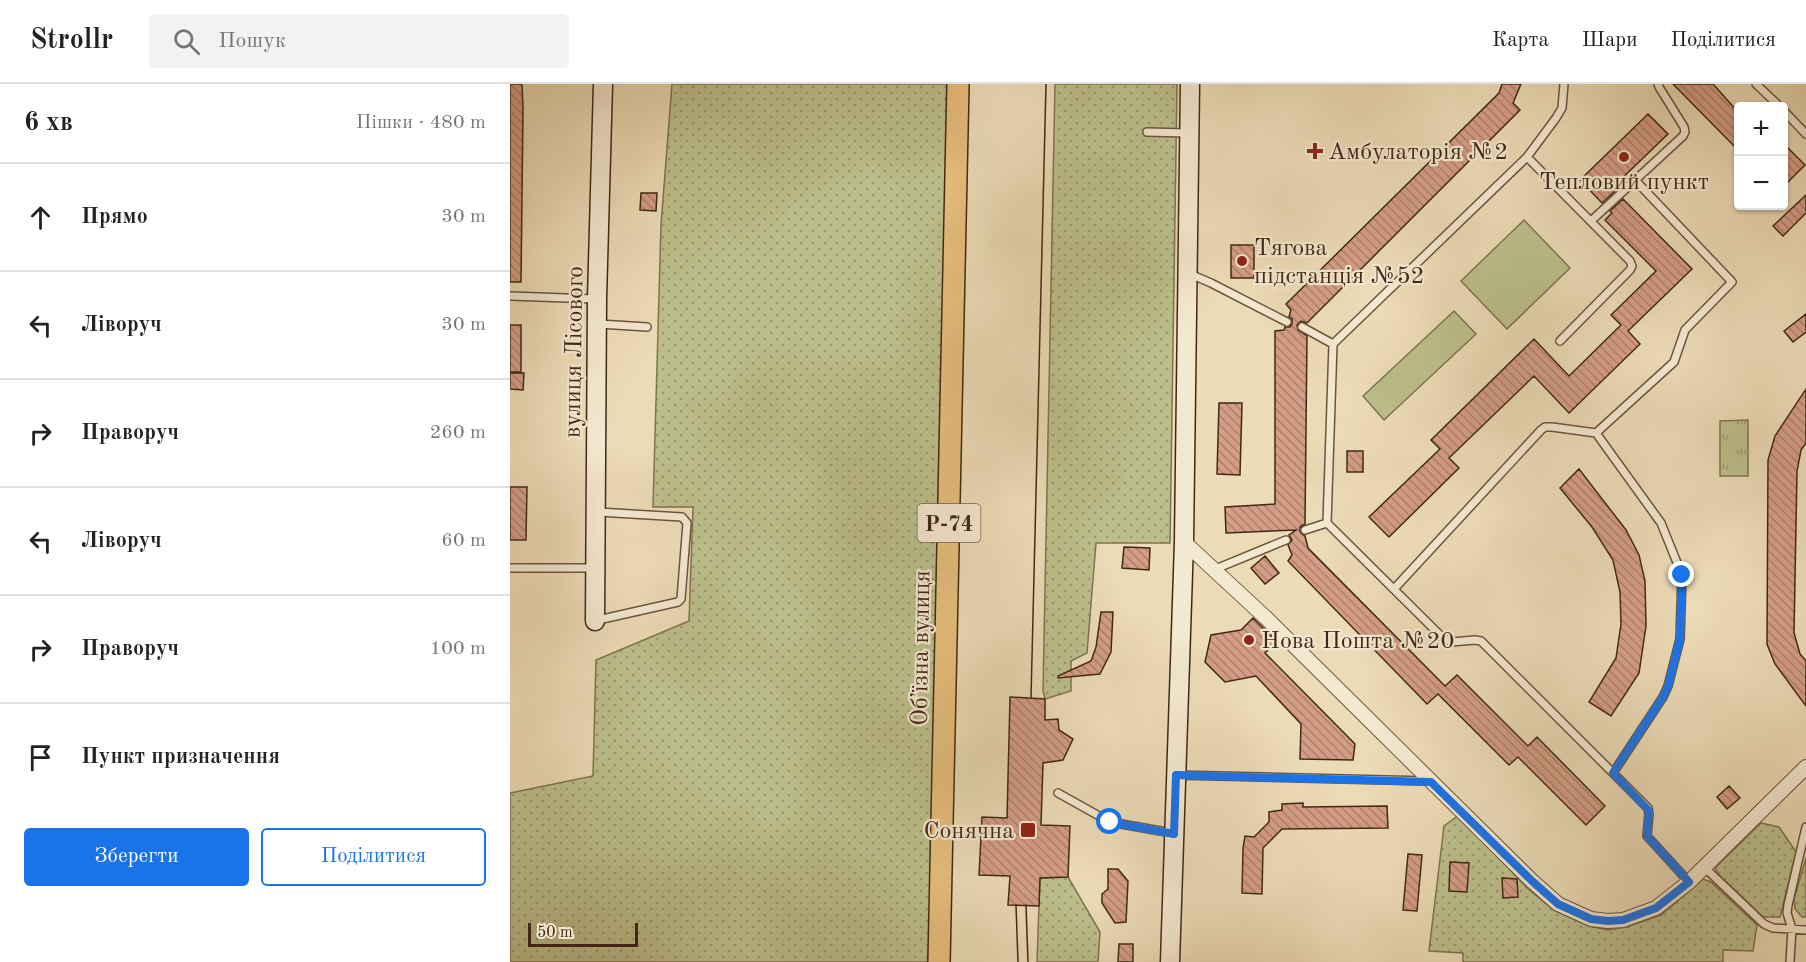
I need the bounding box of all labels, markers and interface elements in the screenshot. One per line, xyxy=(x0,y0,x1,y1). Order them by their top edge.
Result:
search box xyxy=(149,14,569,68)
icon: search xyxy=(170,25,203,58)
text: Strollr xyxy=(30,27,113,55)
text: Пошук xyxy=(218,30,286,52)
text: Карта xyxy=(1492,30,1549,51)
text: Шари xyxy=(1582,30,1637,51)
text: Поділитися xyxy=(1670,30,1776,51)
map controls xyxy=(1734,102,1788,210)
button: + xyxy=(1734,102,1788,156)
text: 6 хв xyxy=(24,110,73,136)
text: Пішки · 480 m xyxy=(356,113,486,133)
place label: Амбулаторія №2 xyxy=(1328,141,1508,165)
marker: Амбулаторія №2 xyxy=(1306,142,1324,160)
marker: Тепловий пункт xyxy=(1617,150,1631,164)
button: − xyxy=(1734,156,1788,210)
place label: Тепловий пункт xyxy=(1539,171,1709,195)
icon: ahead xyxy=(24,201,57,234)
text: Прямо xyxy=(81,206,148,228)
text: 30 m xyxy=(441,207,486,227)
place label: Тягова підстанція №52 xyxy=(1254,237,1425,289)
marker: Тягова підстанція №52 xyxy=(1235,254,1249,268)
street label: вулиця Лісового xyxy=(561,266,589,438)
icon: left xyxy=(24,309,57,342)
text: Ліворуч xyxy=(81,314,162,336)
text: 30 m xyxy=(441,315,486,335)
icon: right xyxy=(24,417,57,450)
text: Праворуч xyxy=(81,422,179,444)
text: 260 m xyxy=(430,423,486,443)
road number: Р-74 xyxy=(918,504,980,542)
icon: left xyxy=(24,525,57,558)
text: Ліворуч xyxy=(81,530,162,552)
text: 60 m xyxy=(441,531,486,551)
route end xyxy=(1668,561,1694,587)
street label: Обʼїзна вулиця xyxy=(909,570,935,726)
place label: Нова Пошта №20 xyxy=(1261,630,1454,654)
icon: right xyxy=(24,633,57,666)
marker: Нова Пошта №20 xyxy=(1242,633,1256,647)
text: Праворуч xyxy=(81,638,179,660)
text: 100 m xyxy=(430,639,486,659)
icon: arrive xyxy=(24,741,57,774)
text: Пункт призначення xyxy=(81,746,280,768)
route start xyxy=(1096,808,1122,834)
place label: Сонячна xyxy=(923,820,1014,844)
marker: Сонячна xyxy=(1019,821,1037,839)
button: Зберегти xyxy=(24,828,249,886)
button: Поділитися xyxy=(261,828,486,886)
scale bar xyxy=(528,920,638,948)
text: 50 m xyxy=(537,925,573,941)

